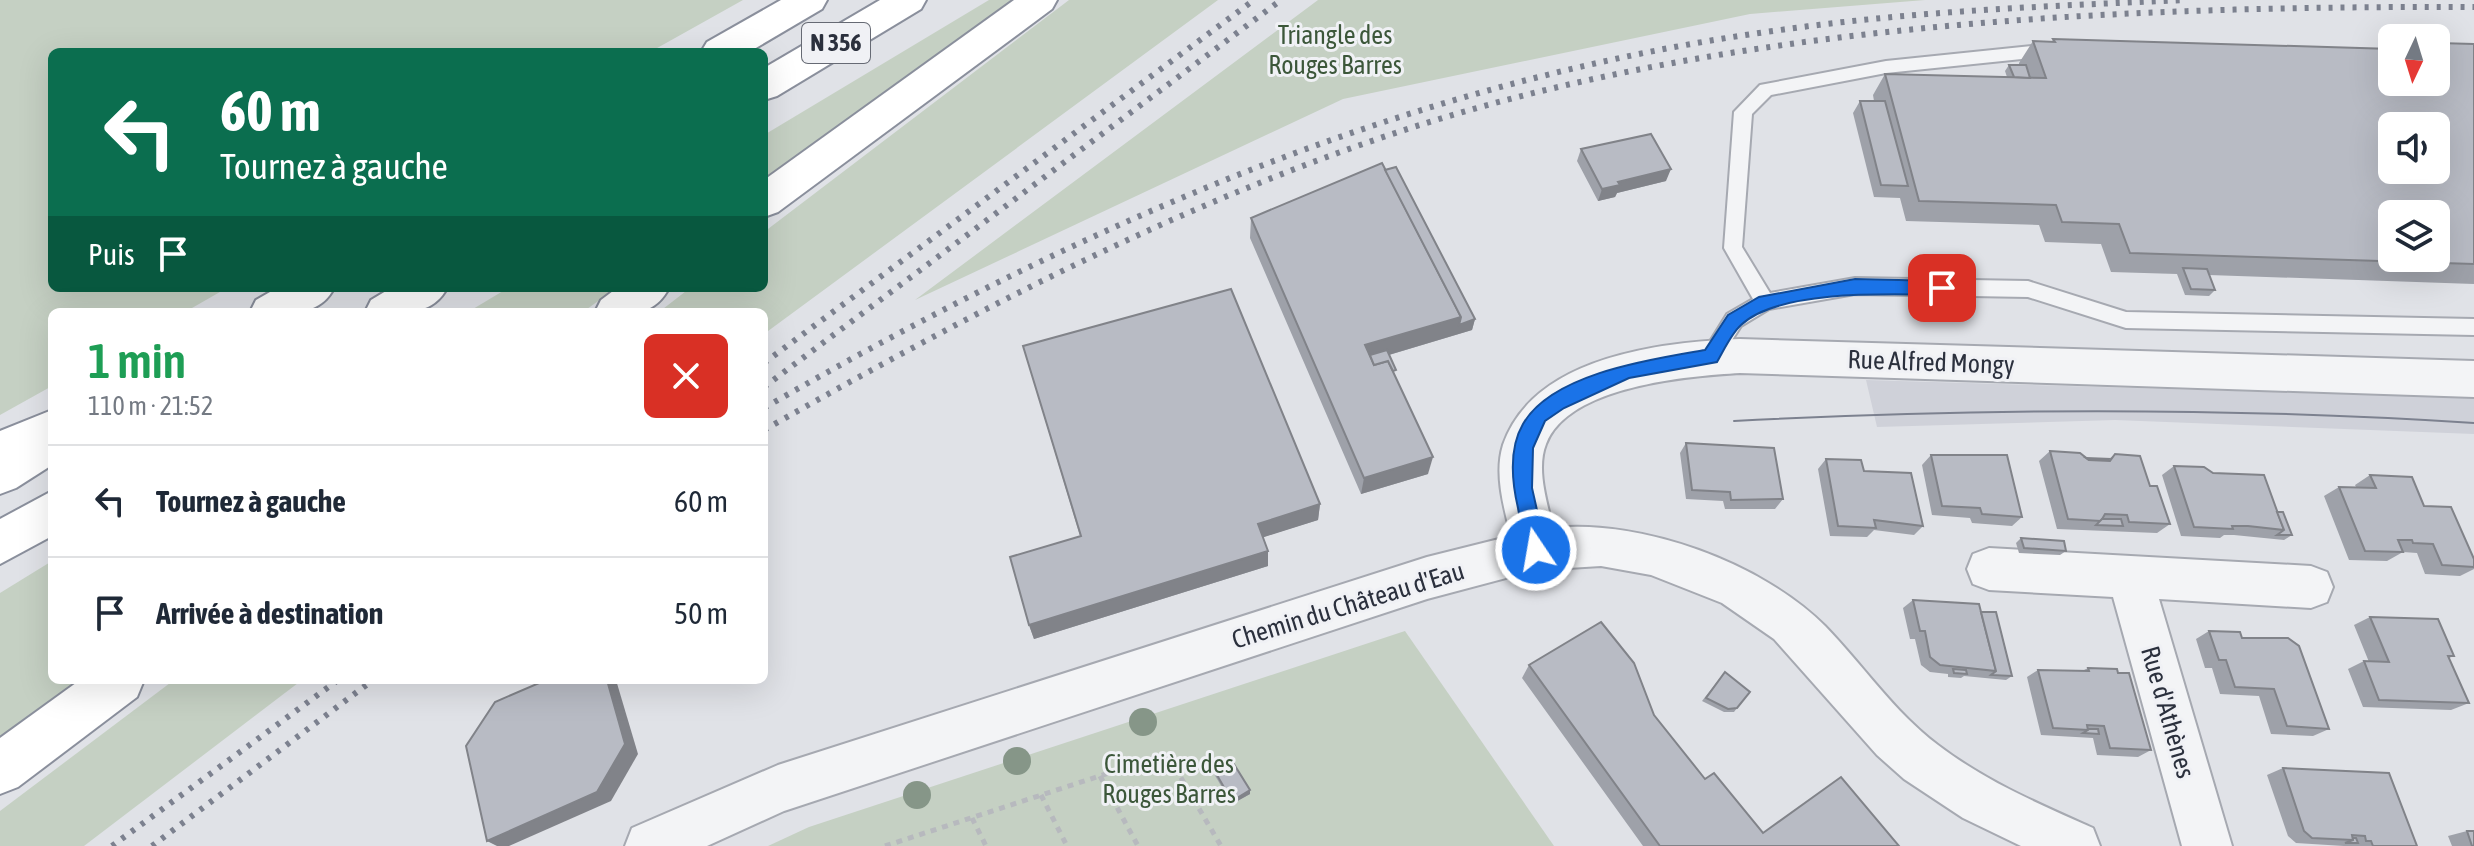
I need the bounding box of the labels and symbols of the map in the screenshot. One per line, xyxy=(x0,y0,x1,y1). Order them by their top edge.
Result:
park label: Triangle des Rouges Barres xyxy=(1268,20,1402,80)
road number: N 356 xyxy=(802,23,870,63)
north arrow xyxy=(2378,24,2450,96)
pin xyxy=(1908,254,1976,322)
street label: Rue Alfred Mongy xyxy=(1847,344,2015,380)
position arrow xyxy=(1494,508,1578,592)
street label: Chemin du Château d'Eau xyxy=(1228,555,1468,655)
street label: Rue d'Athènes xyxy=(2135,643,2201,781)
park label: Cimetière des Rouges Barres xyxy=(1102,749,1236,809)

